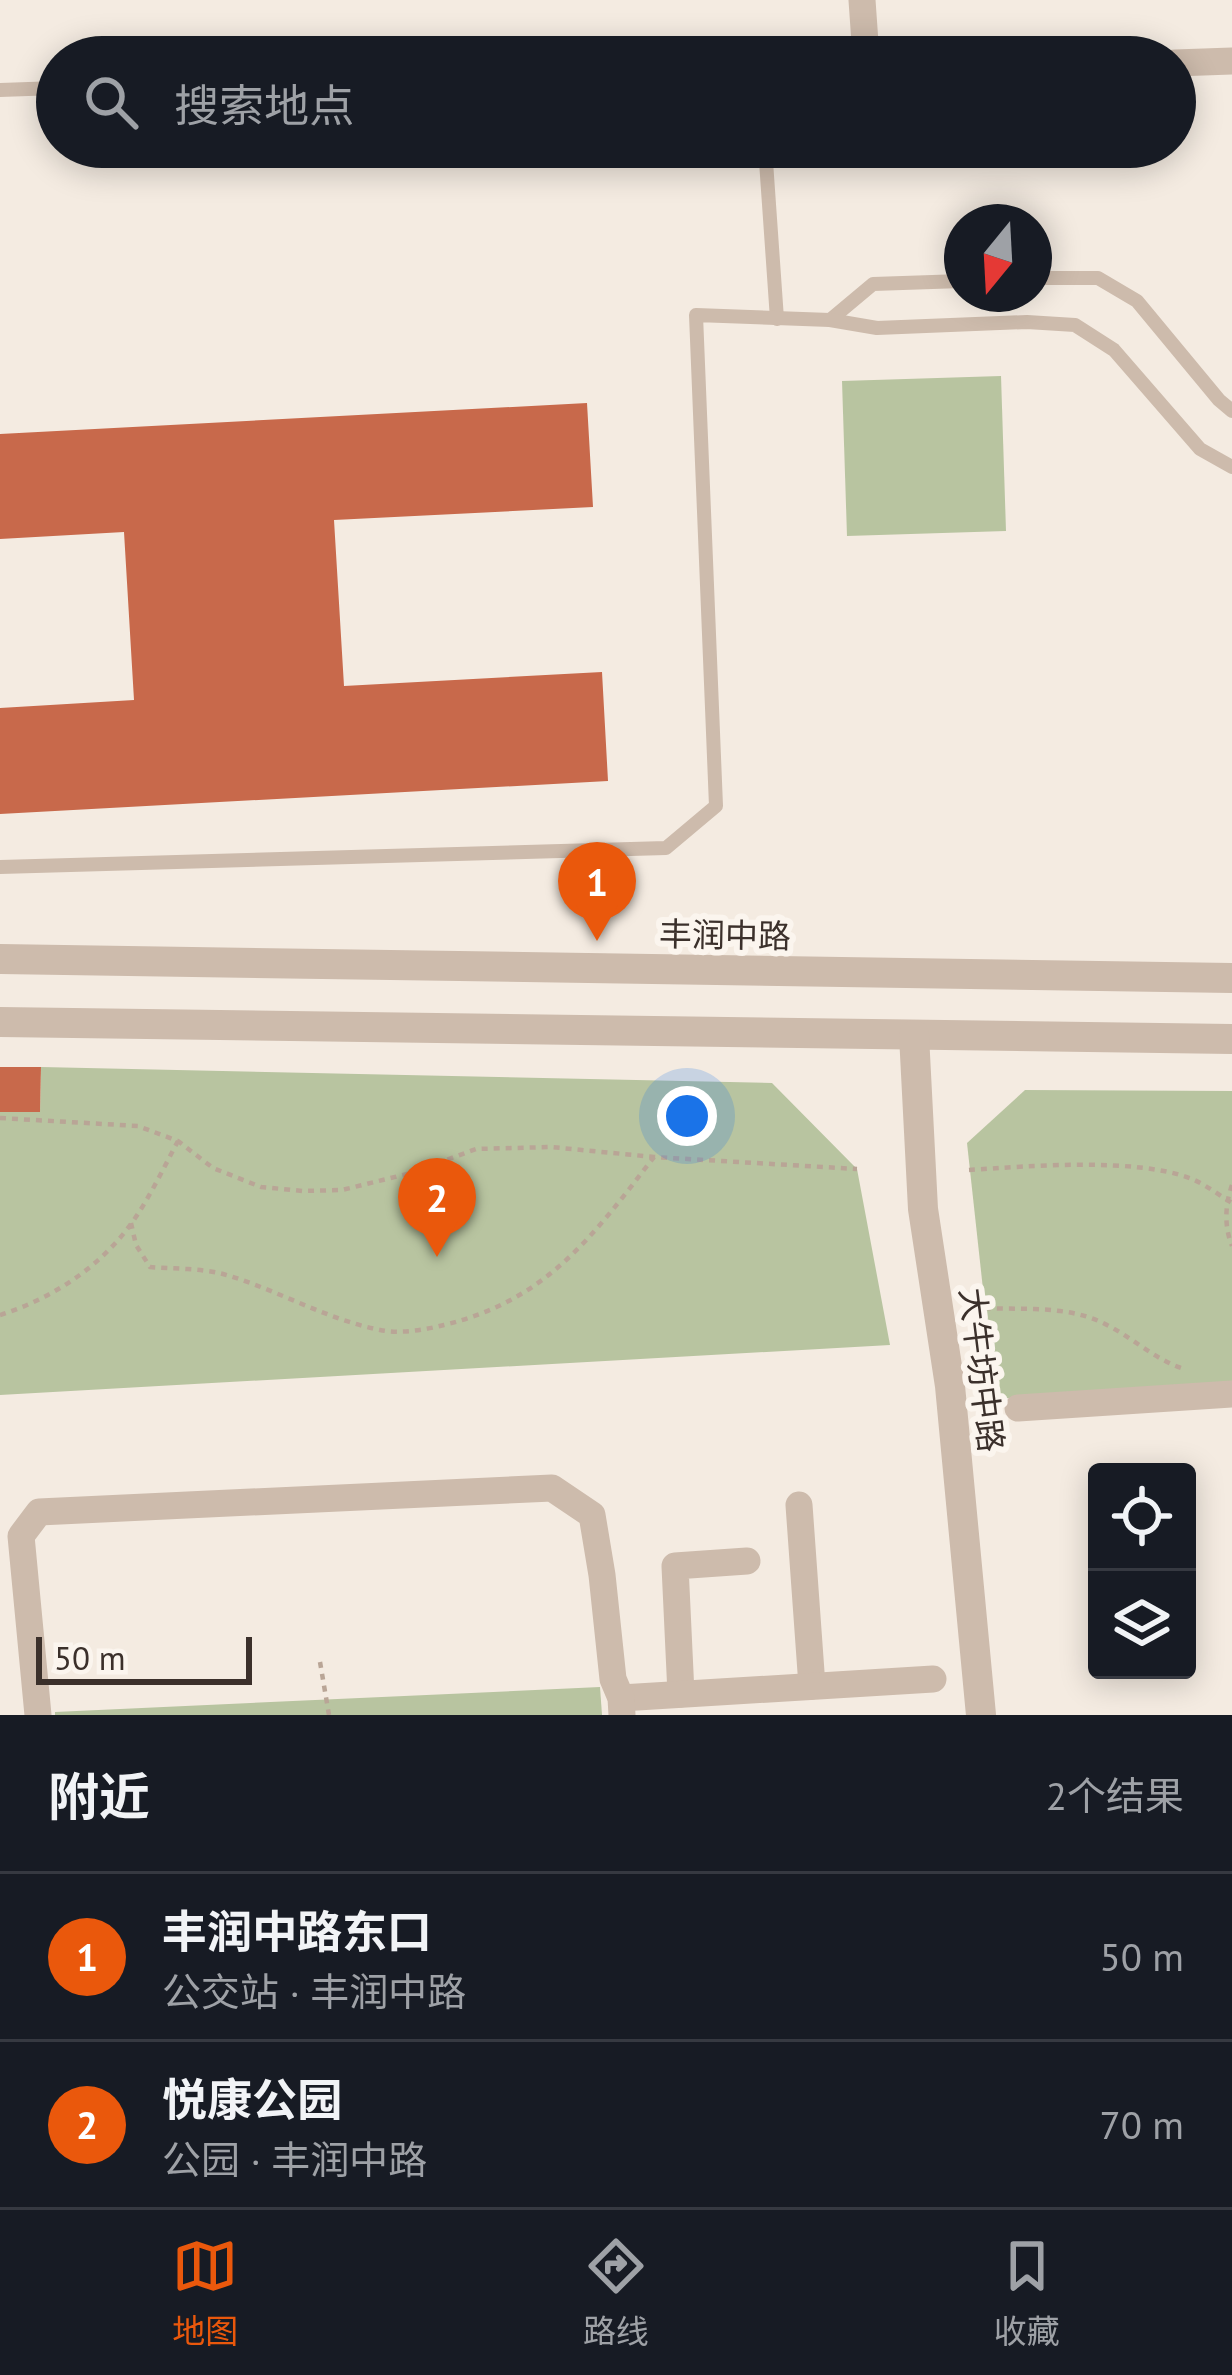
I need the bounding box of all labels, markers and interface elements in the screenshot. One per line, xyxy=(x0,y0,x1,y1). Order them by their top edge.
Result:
search box xyxy=(36,36,1196,168)
icon: search xyxy=(78,69,144,135)
text: 搜索地点 xyxy=(174,76,354,134)
north arrow xyxy=(944,204,1052,312)
pin: 1 xyxy=(558,842,636,941)
street label: 丰润中路 xyxy=(659,912,791,957)
your location xyxy=(657,1086,717,1146)
pin: 2 xyxy=(398,1158,476,1257)
street label: 大牛坊中路 xyxy=(951,1285,1014,1454)
map controls xyxy=(1088,1463,1196,1679)
button: locate xyxy=(1088,1463,1196,1571)
button: layers xyxy=(1088,1571,1196,1679)
scale bar xyxy=(36,1631,252,1684)
text: 50 m xyxy=(54,1636,126,1679)
text: 附近 xyxy=(48,1763,150,1829)
text: 2个结果 xyxy=(1046,1770,1184,1821)
text: 丰润中路东口 xyxy=(162,1902,432,1960)
text: 1 xyxy=(76,1931,98,1982)
text: 50 m xyxy=(1099,1931,1184,1982)
text: 公交站 · 丰润中路 xyxy=(162,1966,466,2017)
text: 悦康公园 xyxy=(162,2070,342,2128)
text: 2 xyxy=(76,2099,98,2150)
text: 70 m xyxy=(1099,2099,1184,2150)
text: 公园 · 丰润中路 xyxy=(162,2134,427,2185)
tab: 地图 xyxy=(172,2233,238,2353)
tab: 路线 xyxy=(583,2233,649,2353)
tab: 收藏 xyxy=(994,2233,1060,2353)

